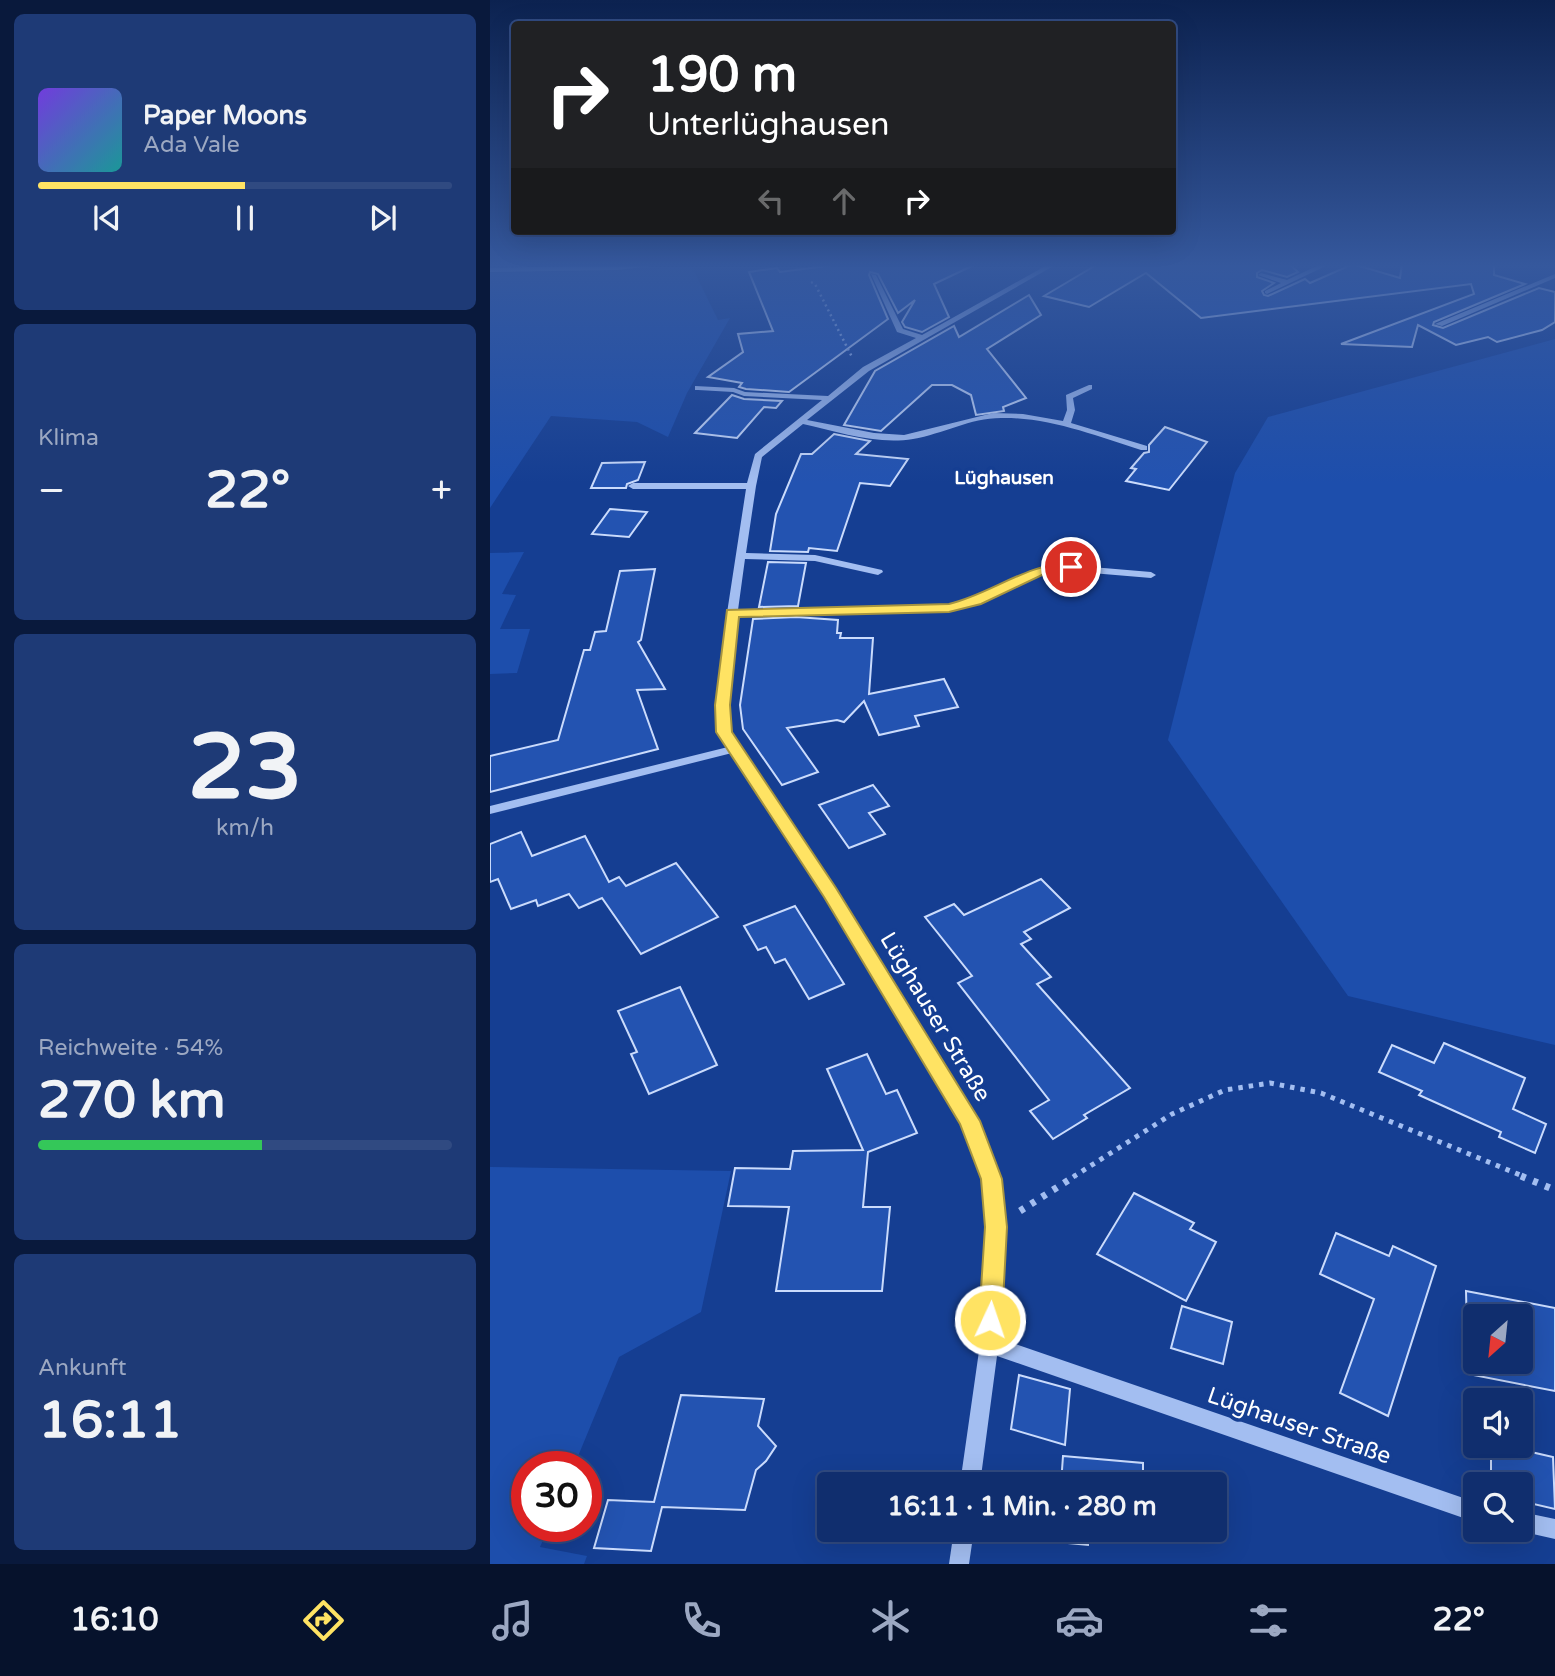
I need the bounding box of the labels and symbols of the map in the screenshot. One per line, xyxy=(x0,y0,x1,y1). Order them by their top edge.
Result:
district label: Lüghausen xyxy=(954,467,1054,490)
pin xyxy=(1041,537,1101,597)
street label: Lüghauser Straße xyxy=(873,927,997,1107)
position arrow xyxy=(953,1283,1027,1357)
north arrow xyxy=(1463,1304,1533,1374)
street label: Lüghauser Straße xyxy=(1203,1381,1395,1471)
speed limit sign: 30 xyxy=(511,1451,602,1542)

